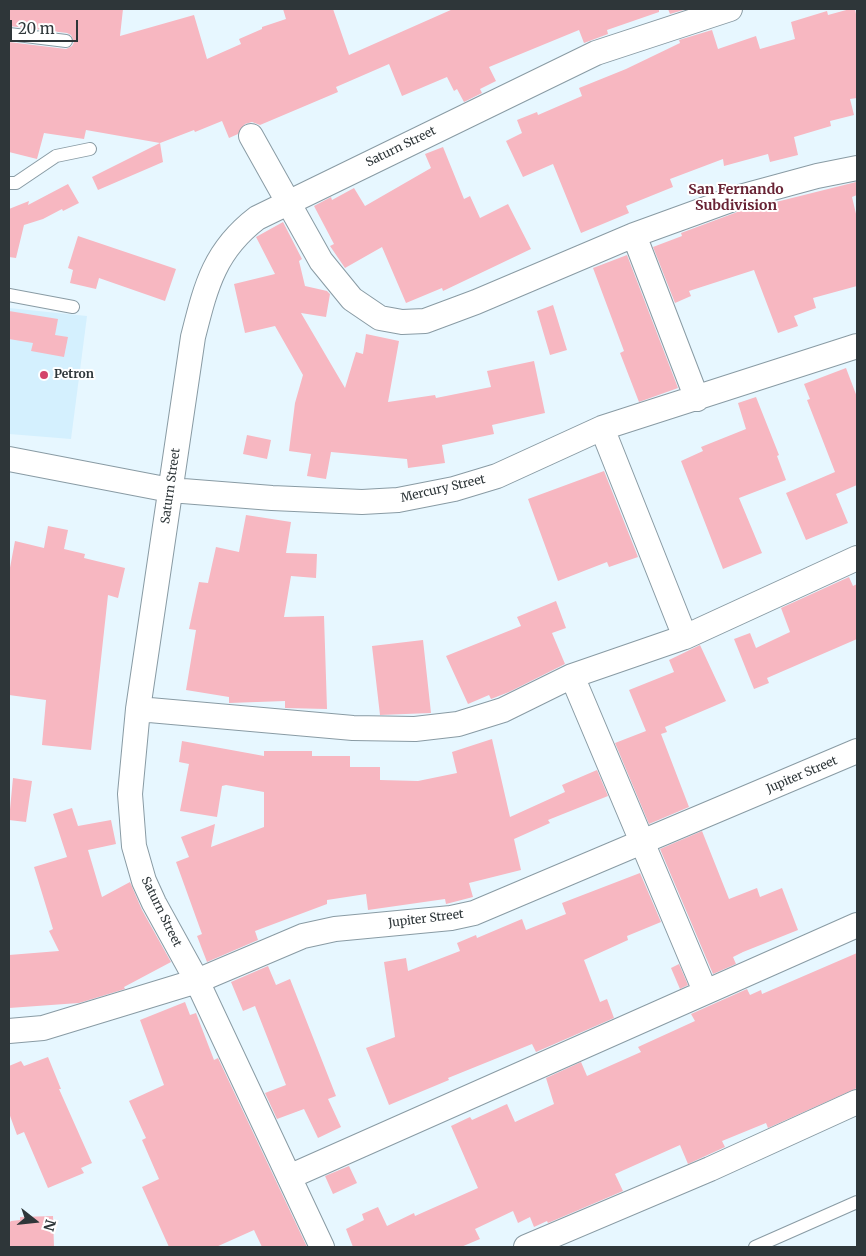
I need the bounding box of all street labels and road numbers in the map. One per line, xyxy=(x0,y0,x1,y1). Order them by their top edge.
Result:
street label: Saturn Street xyxy=(364,124,438,170)
street label: Saturn Street xyxy=(159,447,183,525)
street label: Mercury Street xyxy=(399,472,487,506)
street label: Jupiter Street xyxy=(764,754,840,796)
street label: Saturn Street xyxy=(138,875,184,949)
street label: Jupiter Street xyxy=(388,907,464,931)

